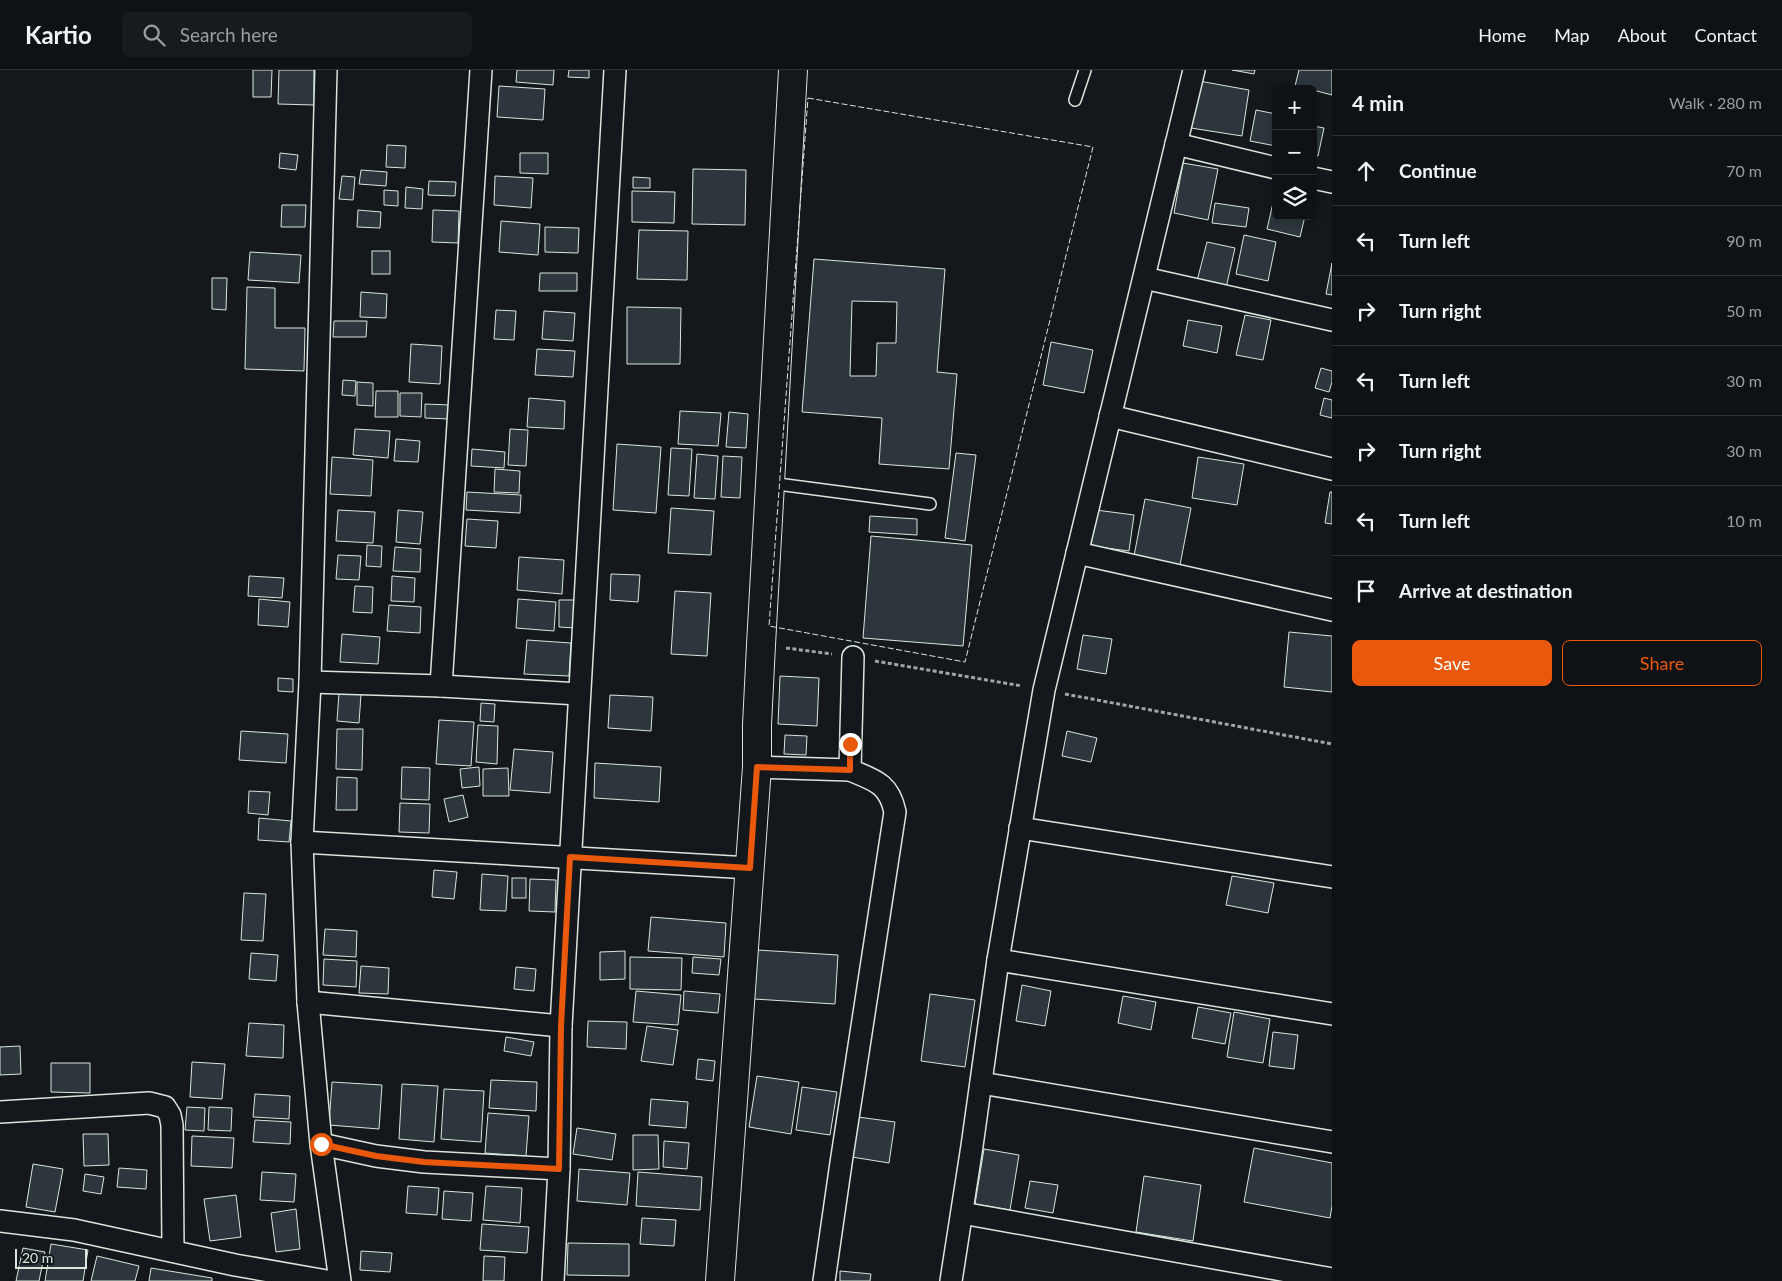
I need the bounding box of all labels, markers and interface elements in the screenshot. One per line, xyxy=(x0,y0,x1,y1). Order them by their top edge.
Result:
search box xyxy=(122,12,472,57)
text: Kartio xyxy=(25,20,92,49)
icon: search xyxy=(140,21,168,49)
text: Search here xyxy=(180,23,278,46)
text: Home xyxy=(1478,24,1526,46)
text: Map xyxy=(1554,24,1590,46)
text: About xyxy=(1618,24,1667,46)
text: Contact xyxy=(1695,24,1757,46)
map controls xyxy=(1272,85,1317,220)
button: + xyxy=(1272,85,1317,130)
text: 4 min xyxy=(1352,90,1404,115)
text: Walk · 280 m xyxy=(1669,93,1762,112)
button: − xyxy=(1272,130,1317,175)
icon: ahead xyxy=(1352,157,1380,185)
text: Continue xyxy=(1399,159,1477,182)
text: 70 m xyxy=(1726,161,1762,180)
button: layers xyxy=(1272,175,1317,220)
icon: left xyxy=(1352,227,1380,255)
text: Turn left xyxy=(1399,229,1470,252)
text: 90 m xyxy=(1726,231,1762,250)
icon: right xyxy=(1352,297,1380,325)
text: Turn right xyxy=(1399,299,1481,322)
text: 50 m xyxy=(1726,301,1762,320)
icon: left xyxy=(1352,367,1380,395)
text: Turn left xyxy=(1399,369,1470,392)
text: 30 m xyxy=(1726,371,1762,390)
icon: right xyxy=(1352,437,1380,465)
text: Turn right xyxy=(1399,439,1481,462)
text: 30 m xyxy=(1726,441,1762,460)
icon: left xyxy=(1352,507,1380,535)
text: Turn left xyxy=(1399,509,1470,532)
text: 10 m xyxy=(1726,511,1762,530)
icon: arrive xyxy=(1352,577,1380,605)
text: Arrive at destination xyxy=(1399,579,1572,602)
button: Save xyxy=(1352,640,1552,686)
button: Share xyxy=(1562,640,1762,686)
route end xyxy=(839,733,862,756)
route start xyxy=(310,1133,333,1156)
scale bar xyxy=(15,1246,88,1269)
text: 20 m xyxy=(22,1249,53,1266)

